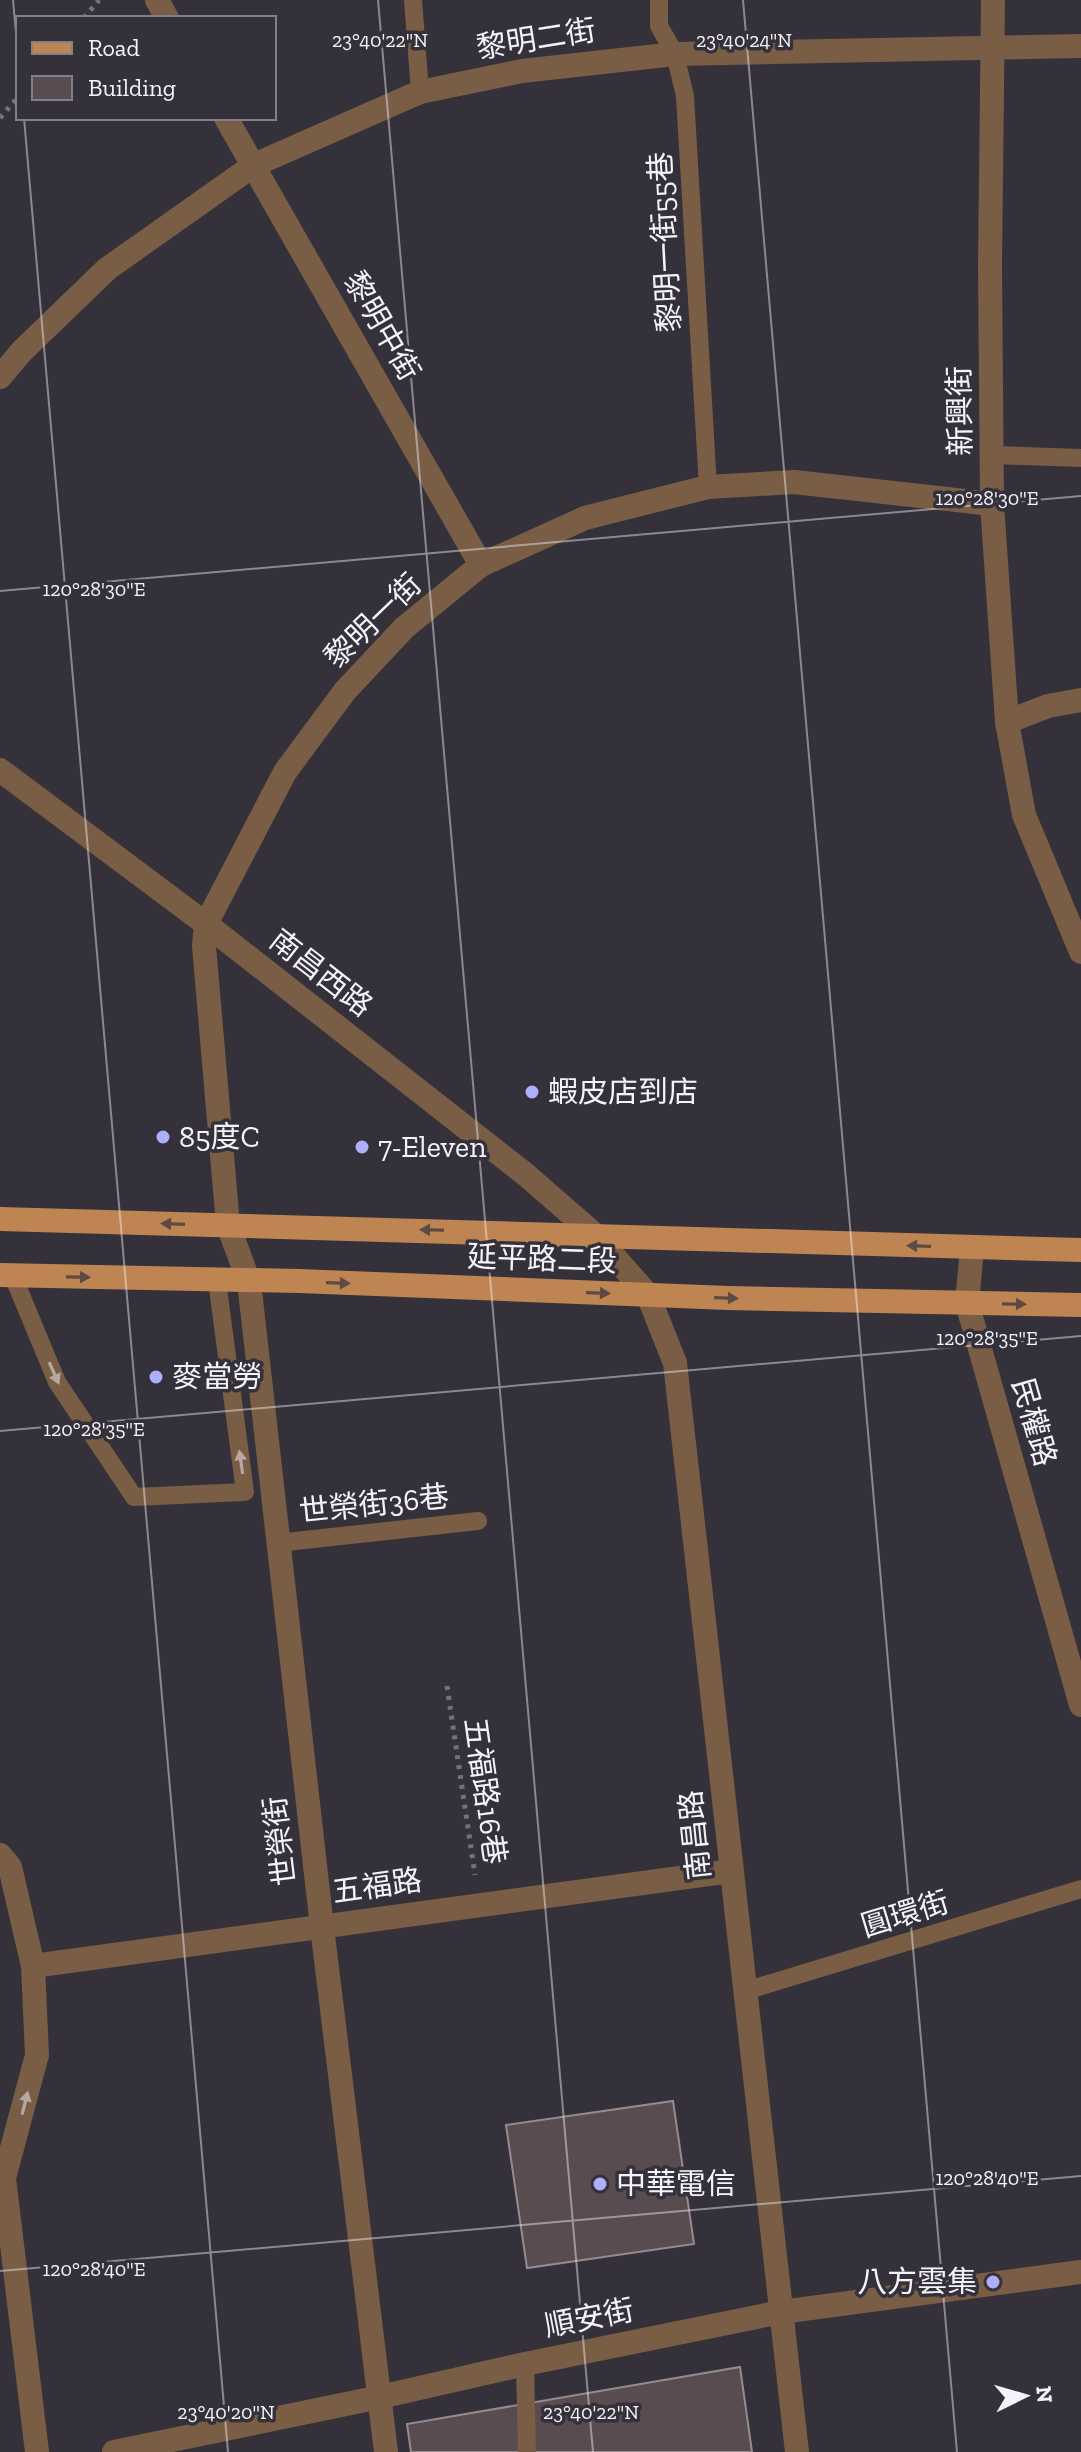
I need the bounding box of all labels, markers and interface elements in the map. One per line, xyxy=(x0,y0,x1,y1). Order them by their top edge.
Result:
street label: 黎明二街 xyxy=(474,12,598,66)
legend xyxy=(16,16,276,120)
text: 23°40'22"N xyxy=(332,28,428,52)
text: 23°40'24"N xyxy=(696,28,792,52)
text: Road xyxy=(88,33,140,62)
text: Building xyxy=(88,73,176,102)
street label: 黎明一街55巷 xyxy=(642,151,688,333)
street label: 黎明中街 xyxy=(336,265,428,387)
street label: 新興街 xyxy=(941,366,979,456)
text: 120°28'30"E xyxy=(936,486,1038,510)
street label: 黎明一街 xyxy=(317,566,429,676)
text: 120°28'30"E xyxy=(43,577,145,601)
street label: 南昌西路 xyxy=(263,922,379,1024)
place label: 蝦皮店到店 xyxy=(548,1074,698,1110)
marker: 蝦皮店到店 xyxy=(523,1083,541,1101)
place label: 85度C xyxy=(179,1119,260,1155)
marker: 85度C xyxy=(154,1128,172,1146)
place label: 7-Eleven xyxy=(378,1129,486,1165)
marker: 7-Eleven xyxy=(353,1138,371,1156)
one-way arrow xyxy=(160,1217,185,1230)
one-way arrow xyxy=(419,1224,444,1237)
street label: 延平路二段 xyxy=(466,1238,618,1280)
one-way arrow xyxy=(906,1240,931,1253)
one-way arrow xyxy=(66,1271,91,1284)
one-way arrow xyxy=(326,1277,351,1290)
one-way arrow xyxy=(586,1287,611,1300)
one-way arrow xyxy=(714,1291,739,1304)
one-way arrow xyxy=(1002,1297,1027,1310)
text: 120°28'35"E xyxy=(936,1326,1038,1350)
place label: 麥當勞 xyxy=(172,1359,262,1395)
one-way arrow xyxy=(47,1362,61,1385)
marker: 麥當勞 xyxy=(147,1368,165,1386)
street label: 民權路 xyxy=(1004,1374,1064,1470)
text: 120°28'35"E xyxy=(43,1417,145,1441)
one-way arrow xyxy=(235,1450,248,1475)
street label: 世榮街36巷 xyxy=(297,1478,451,1530)
street label: 五福路16巷 xyxy=(457,1715,513,1867)
street label: 南昌路 xyxy=(672,1788,718,1882)
street label: 世榮街 xyxy=(257,1794,303,1888)
street label: 五福路 xyxy=(330,1862,424,1910)
street label: 圓環街 xyxy=(857,1884,953,1944)
one-way arrow xyxy=(20,2091,32,2116)
place label: 中華電信 xyxy=(616,2166,736,2202)
text: 120°28'40"E xyxy=(935,2166,1039,2190)
marker: 中華電信 xyxy=(591,2175,609,2193)
text: 120°28'40"E xyxy=(42,2257,146,2281)
place label: 八方雲集 xyxy=(857,2264,977,2300)
marker: 八方雲集 xyxy=(984,2273,1002,2291)
street label: 順安街 xyxy=(541,2292,637,2344)
north arrow xyxy=(985,2356,1065,2436)
text: N xyxy=(1030,2385,1059,2404)
text: 23°40'20"N xyxy=(177,2400,275,2424)
text: 23°40'22"N xyxy=(543,2400,639,2424)

